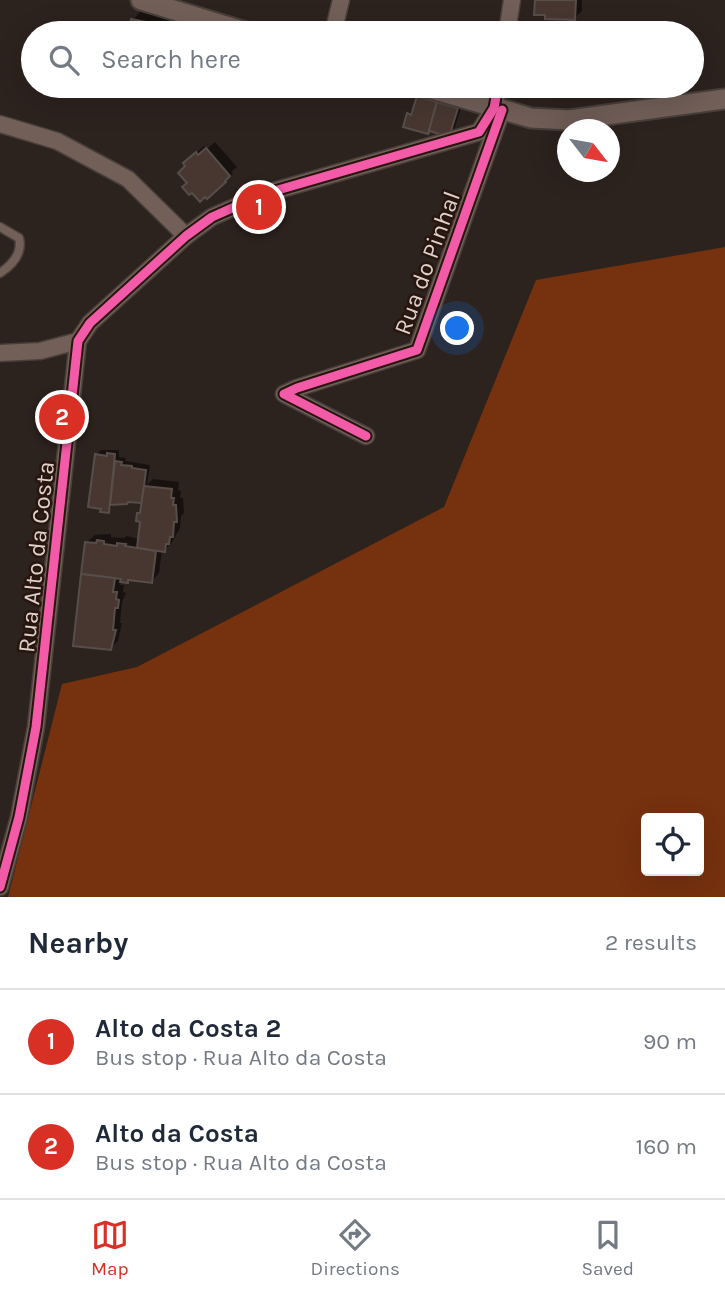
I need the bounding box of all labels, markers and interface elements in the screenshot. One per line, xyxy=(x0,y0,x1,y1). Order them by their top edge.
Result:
search box xyxy=(21,21,704,98)
icon: search xyxy=(45,41,83,79)
text: Search here xyxy=(101,44,241,75)
north arrow xyxy=(557,119,620,182)
pin: 1 xyxy=(236,181,282,233)
street label: Rua do Pinhal xyxy=(388,187,466,339)
your location xyxy=(440,311,474,345)
pin: 2 xyxy=(39,391,85,443)
street label: Rua Alto da Costa xyxy=(12,460,60,654)
map controls xyxy=(641,813,704,876)
button: locate xyxy=(641,813,704,876)
text: Nearby xyxy=(28,925,128,961)
text: 2 results xyxy=(605,929,697,956)
text: Alto da Costa 2 xyxy=(95,1013,281,1044)
text: 1 xyxy=(47,1028,55,1055)
text: 90 m xyxy=(643,1028,697,1055)
text: Bus stop · Rua Alto da Costa xyxy=(95,1044,387,1071)
text: Alto da Costa xyxy=(95,1118,259,1149)
text: 2 xyxy=(44,1133,58,1160)
text: 160 m xyxy=(636,1133,697,1160)
text: Bus stop · Rua Alto da Costa xyxy=(95,1149,387,1176)
tab: Map xyxy=(91,1216,129,1280)
tab: Directions xyxy=(311,1216,400,1280)
tab: Saved xyxy=(582,1216,634,1280)

